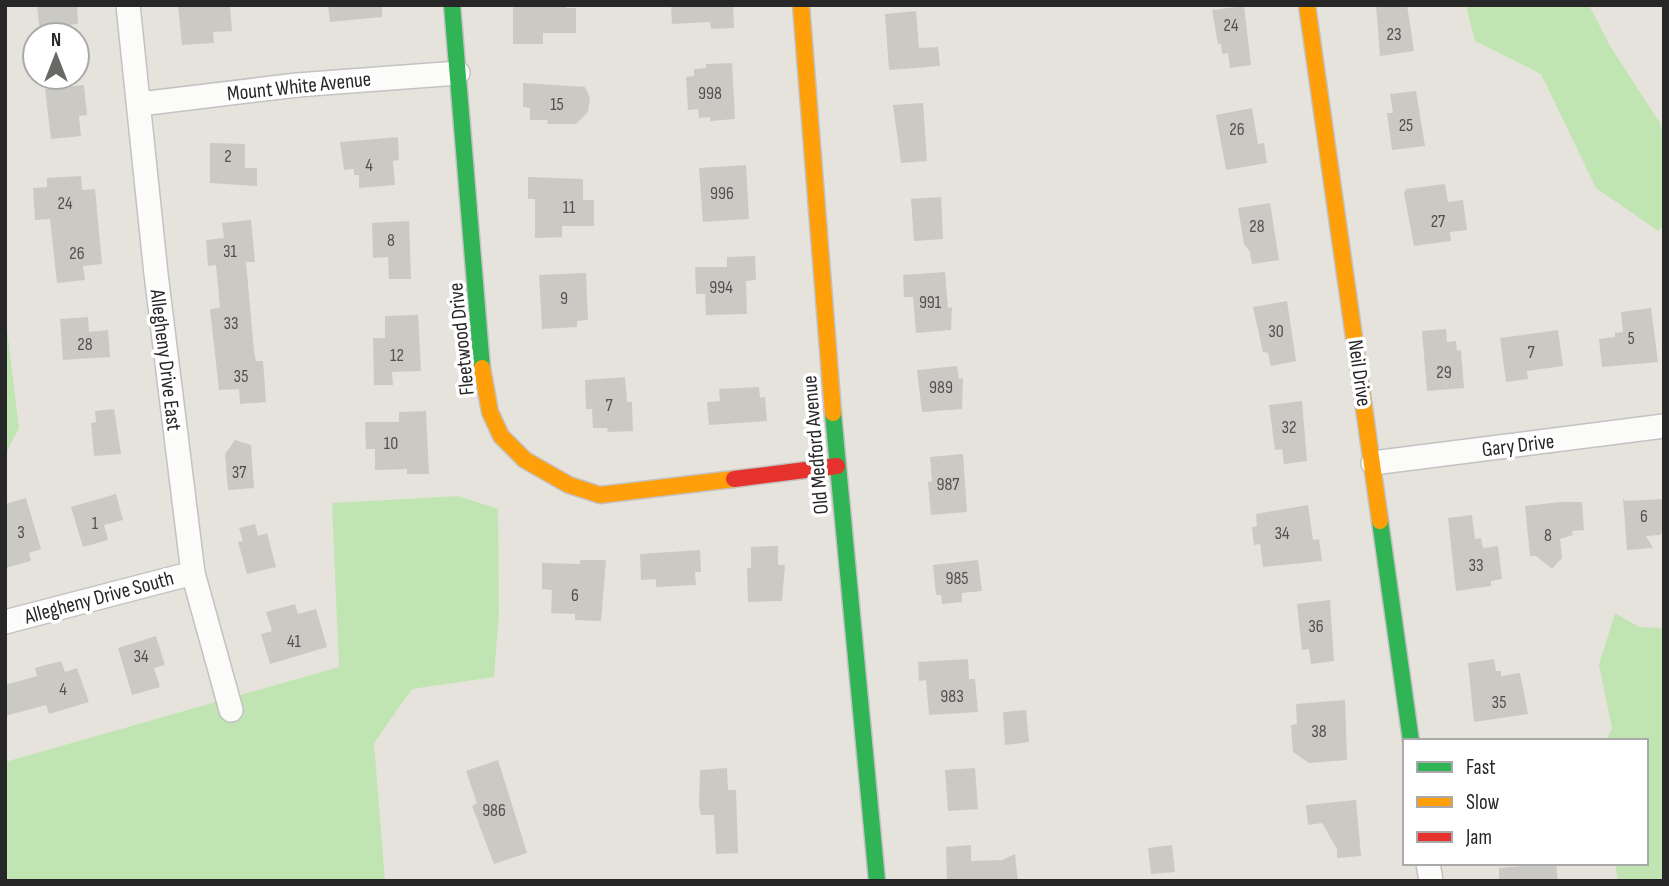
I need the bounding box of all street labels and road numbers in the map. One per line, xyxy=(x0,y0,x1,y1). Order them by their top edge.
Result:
street label: Mount White Avenue xyxy=(226,66,372,106)
street label: Fleetwood Drive xyxy=(443,281,480,396)
street label: Allegheny Drive East xyxy=(144,287,187,432)
street label: Neil Drive xyxy=(1342,338,1377,408)
street label: Old Medford Avenue xyxy=(797,374,834,516)
street label: Gary Drive xyxy=(1480,429,1556,462)
street label: Allegheny Drive South xyxy=(21,566,177,630)

